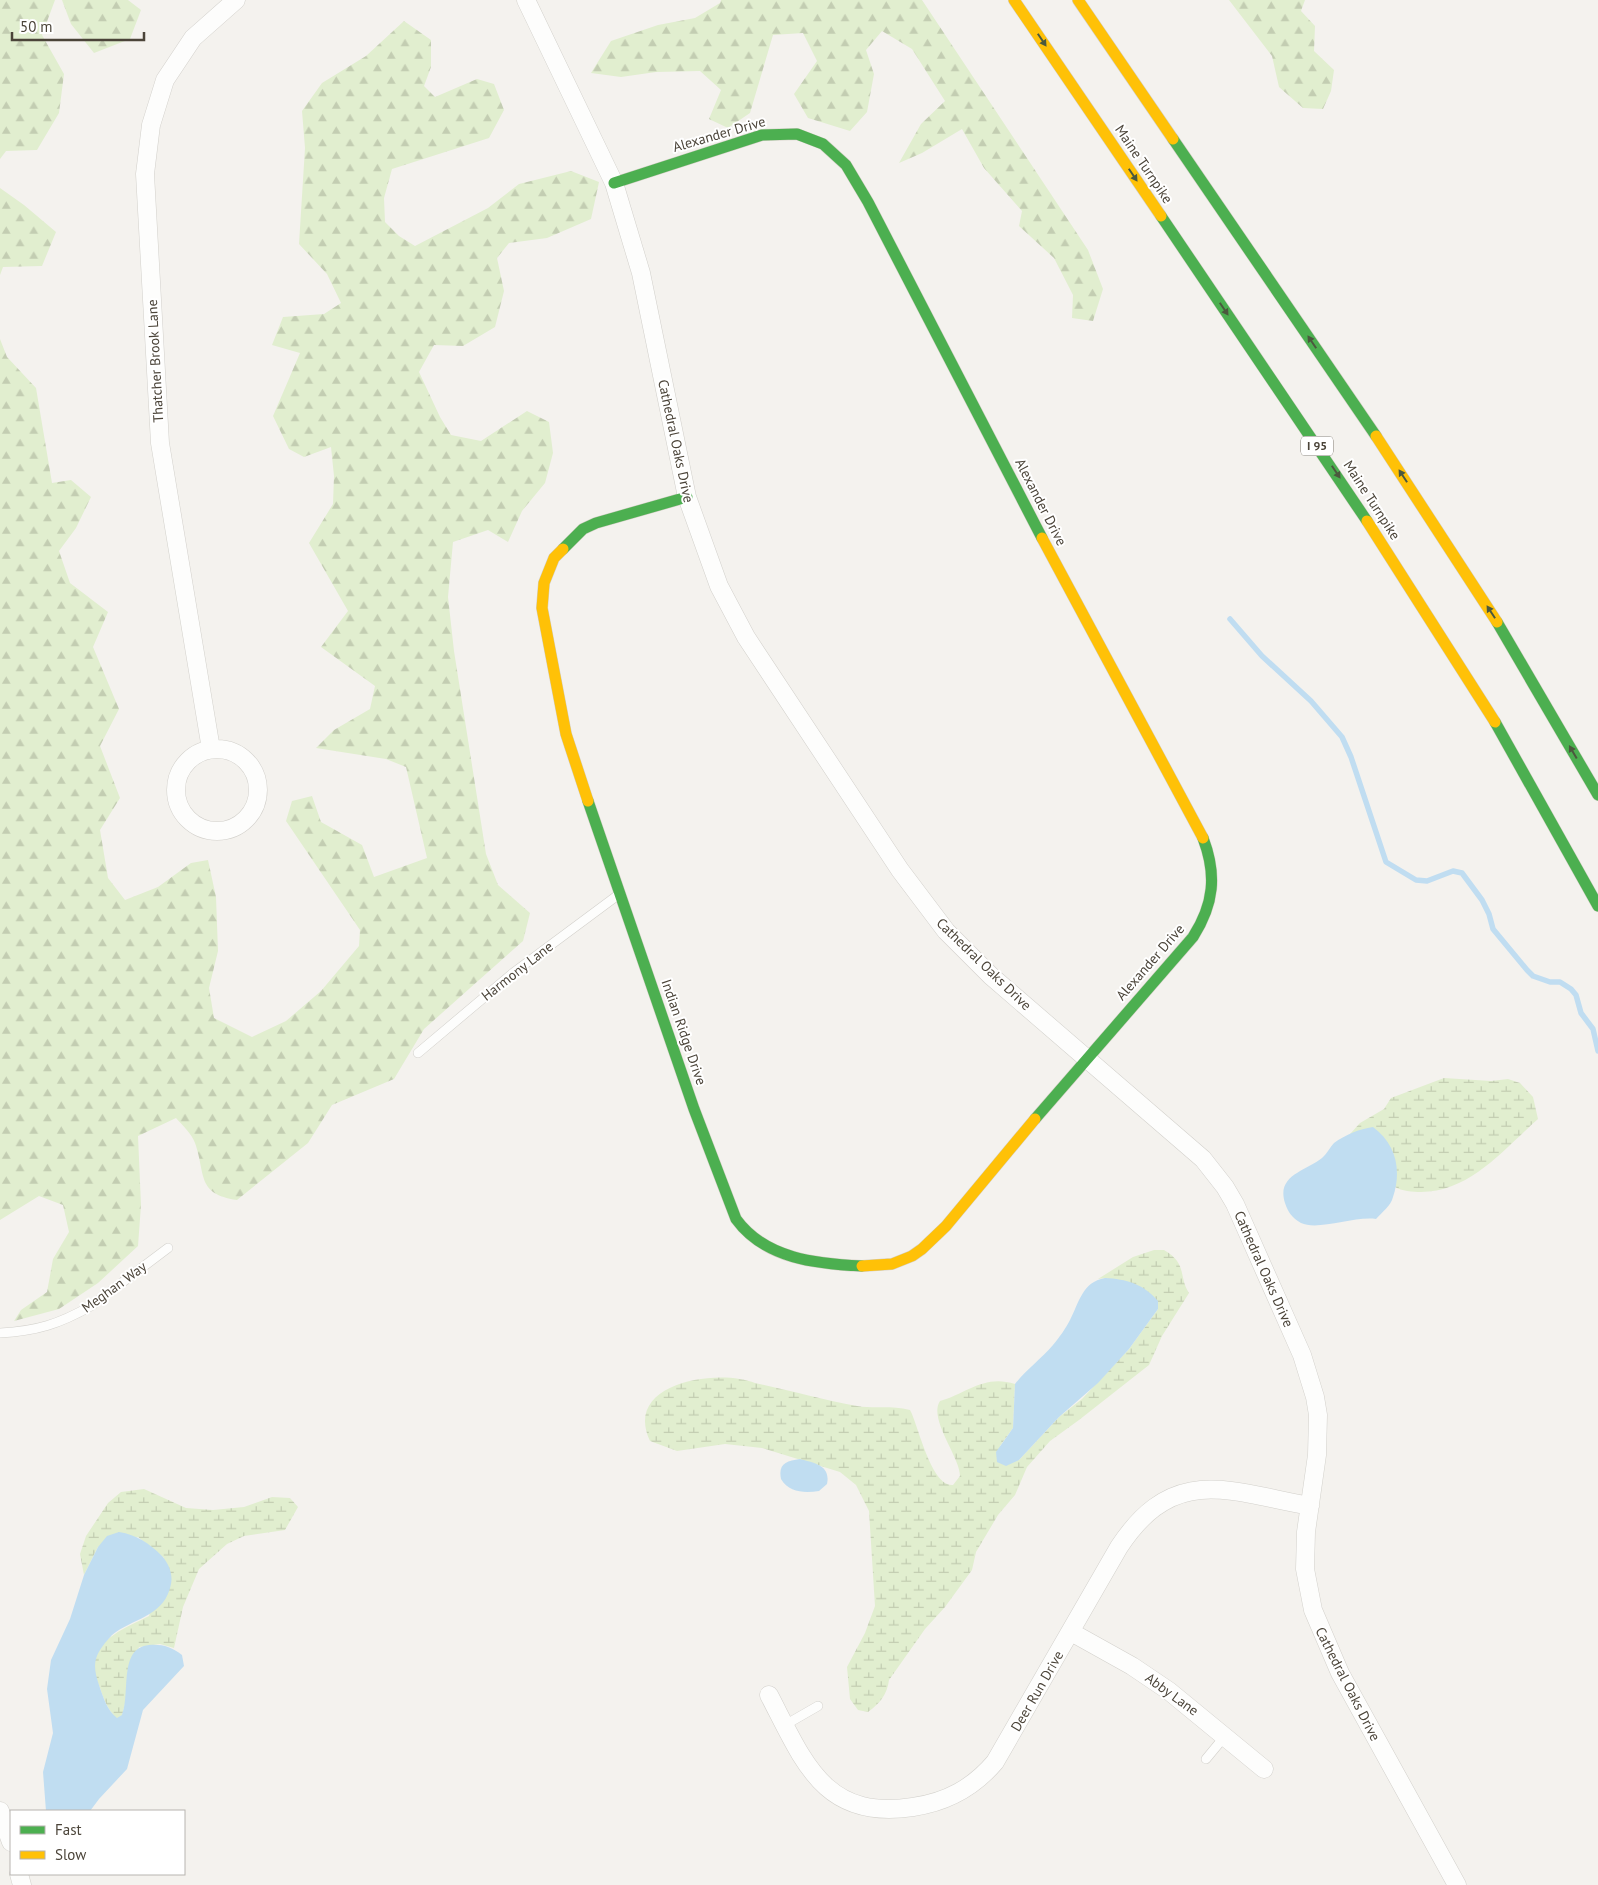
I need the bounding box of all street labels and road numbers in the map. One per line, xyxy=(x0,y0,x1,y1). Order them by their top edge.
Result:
street label: Alexander Drive xyxy=(671,112,767,156)
street label: Maine Turnpike xyxy=(1111,121,1177,207)
street label: Thatcher Brook Lane xyxy=(143,299,167,423)
street label: Cathedral Oaks Drive xyxy=(654,378,698,504)
road number: I 95 xyxy=(1301,436,1333,456)
street label: Alexander Drive xyxy=(1011,455,1071,549)
street label: Maine Turnpike xyxy=(1340,457,1404,543)
street label: Cathedral Oaks Drive xyxy=(933,914,1035,1014)
street label: Alexander Drive xyxy=(1112,920,1188,1004)
street label: Harmony Lane xyxy=(478,937,556,1005)
street label: Indian Ridge Drive xyxy=(657,977,711,1087)
street label: Cathedral Oaks Drive xyxy=(1230,1208,1298,1330)
street label: Meghan Way xyxy=(78,1257,150,1317)
street label: Cathedral Oaks Drive xyxy=(1311,1624,1385,1744)
street label: Deer Run Drive xyxy=(1007,1647,1067,1735)
street label: Abby Lane xyxy=(1142,1669,1202,1719)

